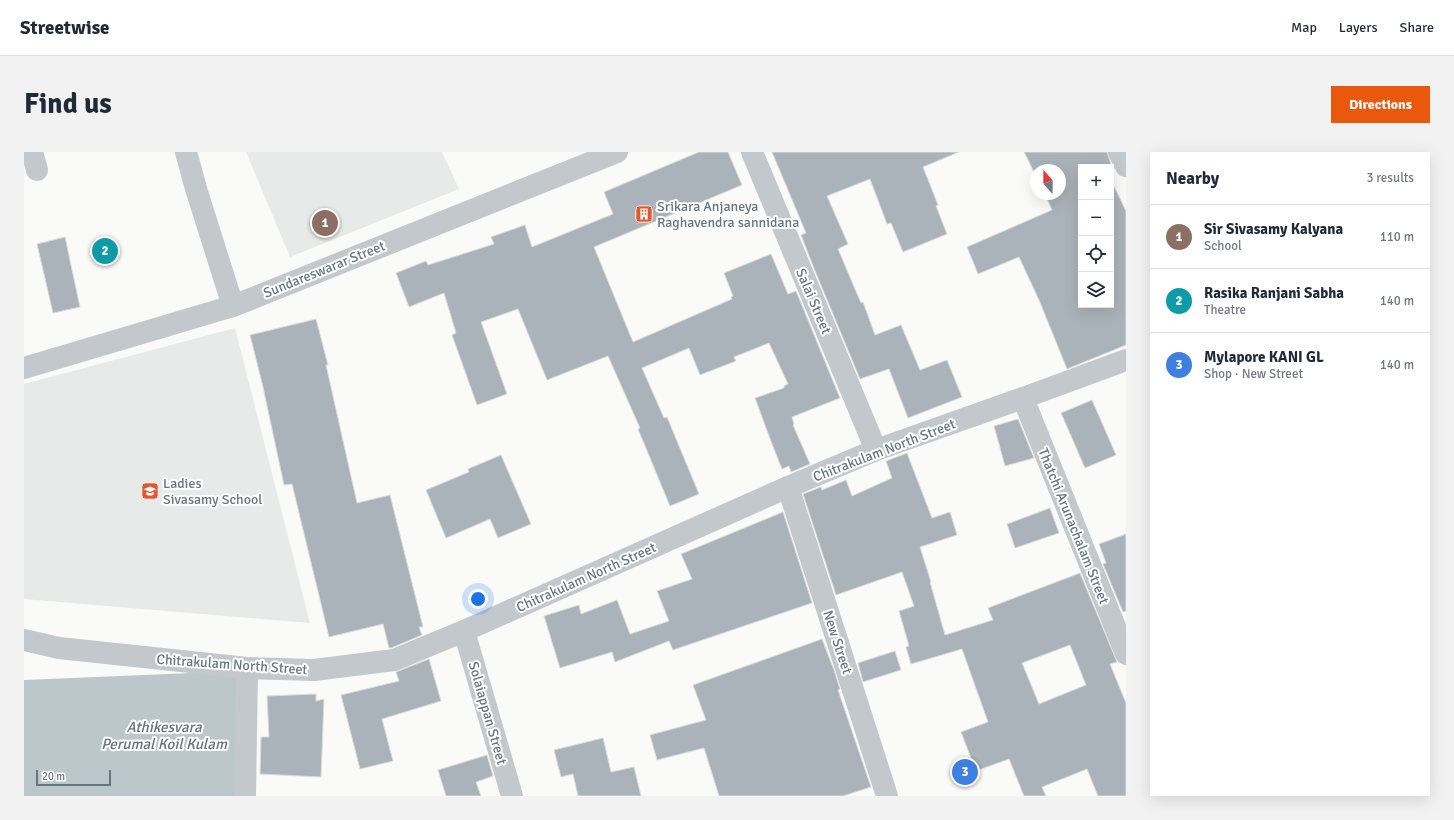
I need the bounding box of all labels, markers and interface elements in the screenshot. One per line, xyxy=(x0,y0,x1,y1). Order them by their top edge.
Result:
text: Streetwise xyxy=(20,16,110,40)
text: Map xyxy=(1291,19,1317,36)
text: Layers xyxy=(1339,19,1378,36)
text: Share xyxy=(1400,19,1434,36)
button: Directions xyxy=(1331,86,1430,123)
text: Find us xyxy=(24,87,112,121)
north arrow xyxy=(1030,164,1066,200)
map controls xyxy=(1078,164,1114,308)
button: + xyxy=(1078,164,1114,200)
text: Nearby xyxy=(1166,168,1219,189)
text: 3 results xyxy=(1366,170,1414,186)
place label: Srikara Anjaneya Raghavendra sannidana xyxy=(657,198,799,231)
button: − xyxy=(1078,200,1114,236)
building icon: Srikara Anjaneya Raghavendra sannidana xyxy=(634,204,654,224)
pin: 1 xyxy=(312,208,338,238)
text: Sir Sivasamy Kalyana xyxy=(1204,220,1343,238)
text: 1 xyxy=(1175,229,1183,245)
text: 110 m xyxy=(1380,229,1414,245)
pin: 2 xyxy=(92,236,118,266)
button: locate xyxy=(1078,236,1114,272)
street label: Sundareswarar Street xyxy=(261,237,388,302)
text: School xyxy=(1204,238,1242,254)
street label: Salai Street xyxy=(792,266,835,337)
button: layers xyxy=(1078,272,1114,308)
text: Rasika Ranjani Sabha xyxy=(1204,284,1344,302)
text: 2 xyxy=(1175,293,1183,309)
text: 140 m xyxy=(1380,293,1414,309)
text: Theatre xyxy=(1204,302,1246,318)
text: Mylapore KANI GL xyxy=(1204,348,1324,366)
text: 3 xyxy=(1175,357,1183,373)
text: 140 m xyxy=(1380,357,1414,373)
text: Shop · New Street xyxy=(1204,366,1303,382)
street label: Chitrakulam North Street xyxy=(811,415,958,485)
street label: Thatchi Arunachalam Street xyxy=(1034,446,1113,607)
place label: Ladies Sivasamy School xyxy=(163,475,262,508)
school or university icon: Ladies Sivasamy School xyxy=(140,481,160,501)
street label: Chitrakulam North Street xyxy=(514,539,659,616)
your location xyxy=(468,589,488,609)
street label: New Street xyxy=(819,608,856,676)
street label: Chitrakulam North Street xyxy=(156,651,308,678)
street label: Solaiappan Street xyxy=(465,660,510,767)
water label: Athikesvara Perumal Koil Kulam xyxy=(101,718,228,753)
pin: 3 xyxy=(952,757,978,787)
scale bar xyxy=(36,768,111,787)
text: 20 m xyxy=(42,770,65,783)

